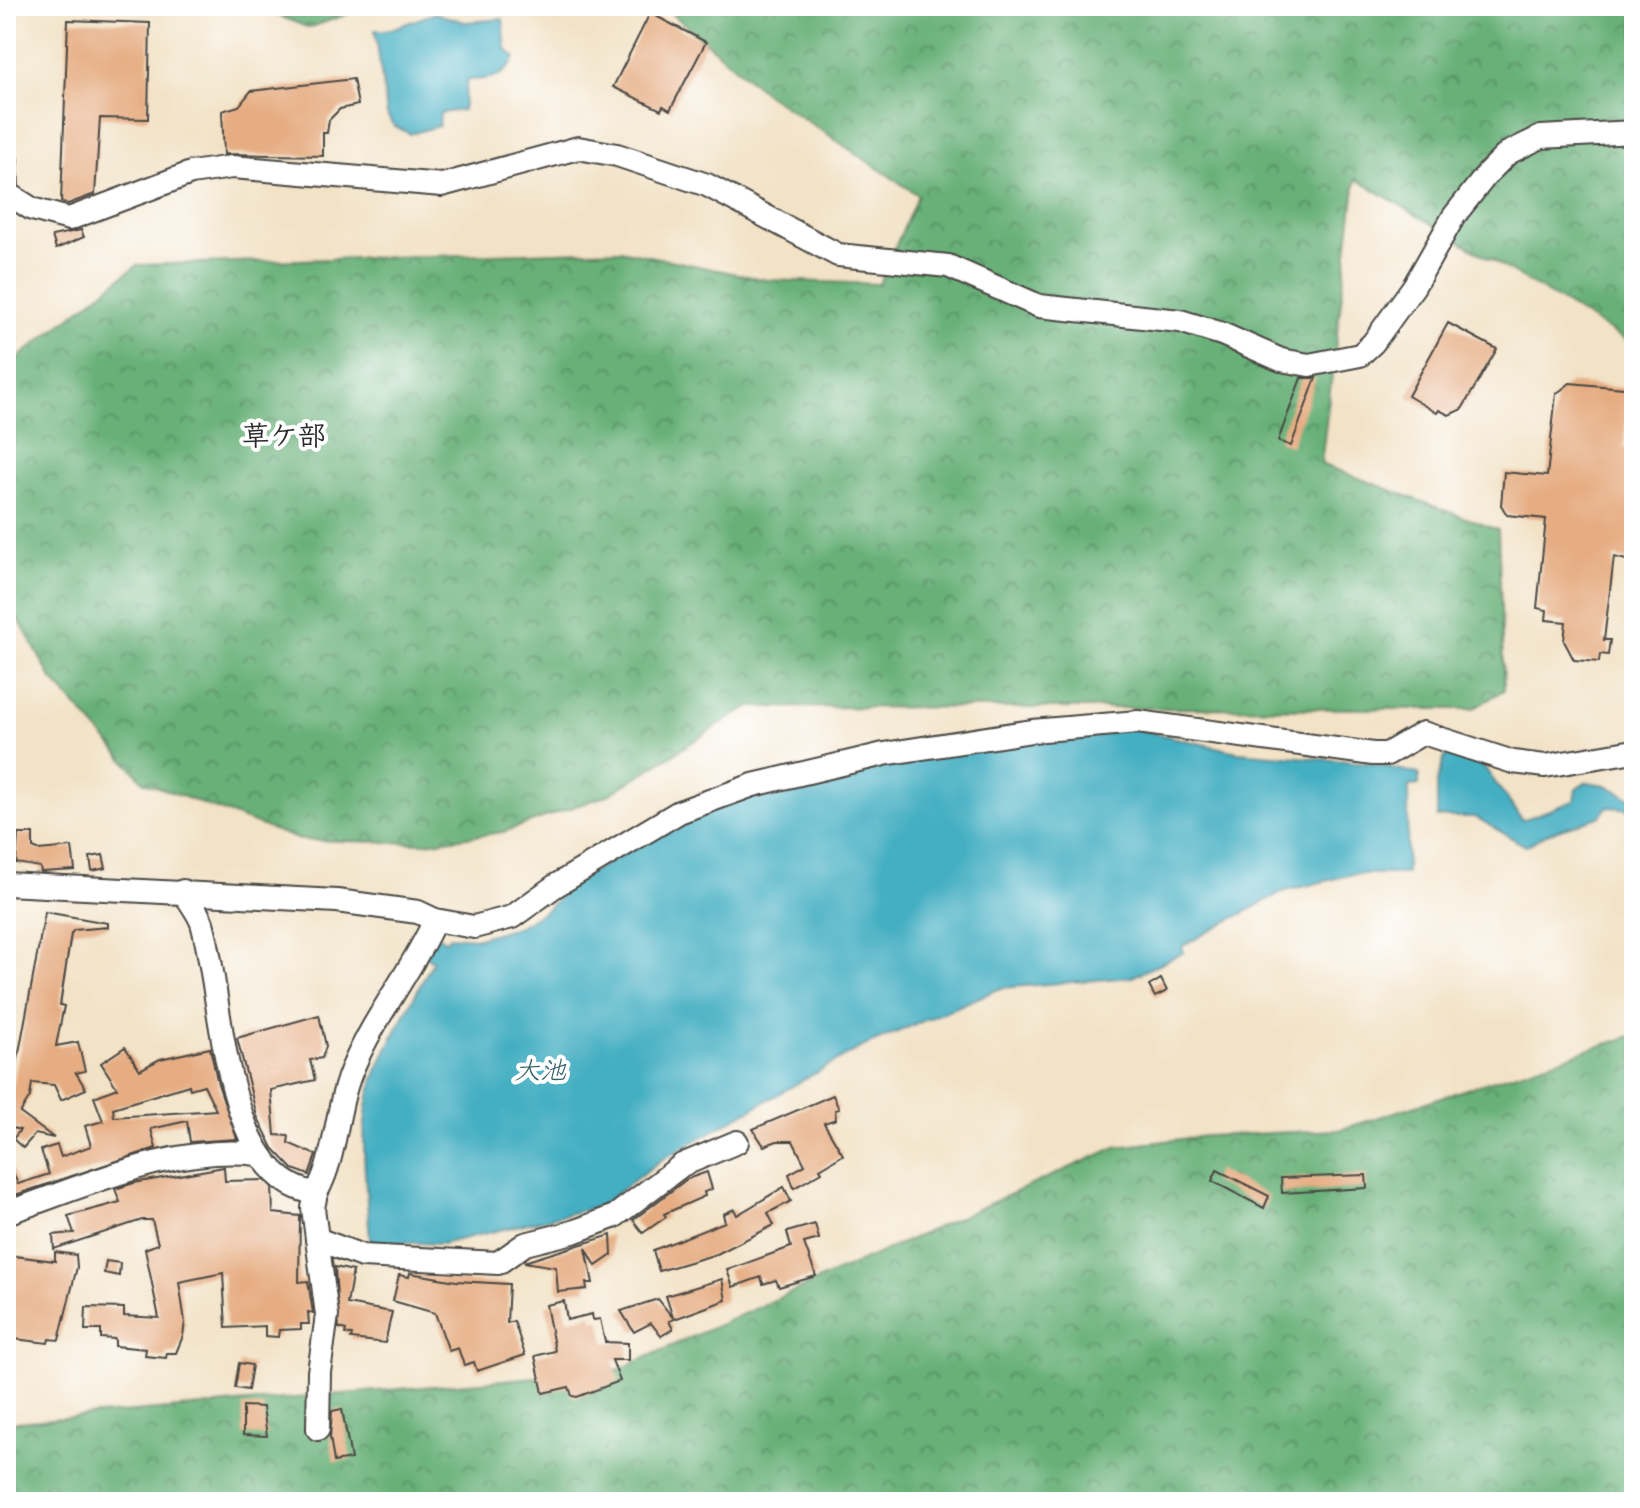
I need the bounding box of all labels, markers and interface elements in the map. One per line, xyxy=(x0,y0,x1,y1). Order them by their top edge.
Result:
district label: 草ケ部 xyxy=(242,419,326,454)
water label: 大池 xyxy=(514,1055,567,1087)

